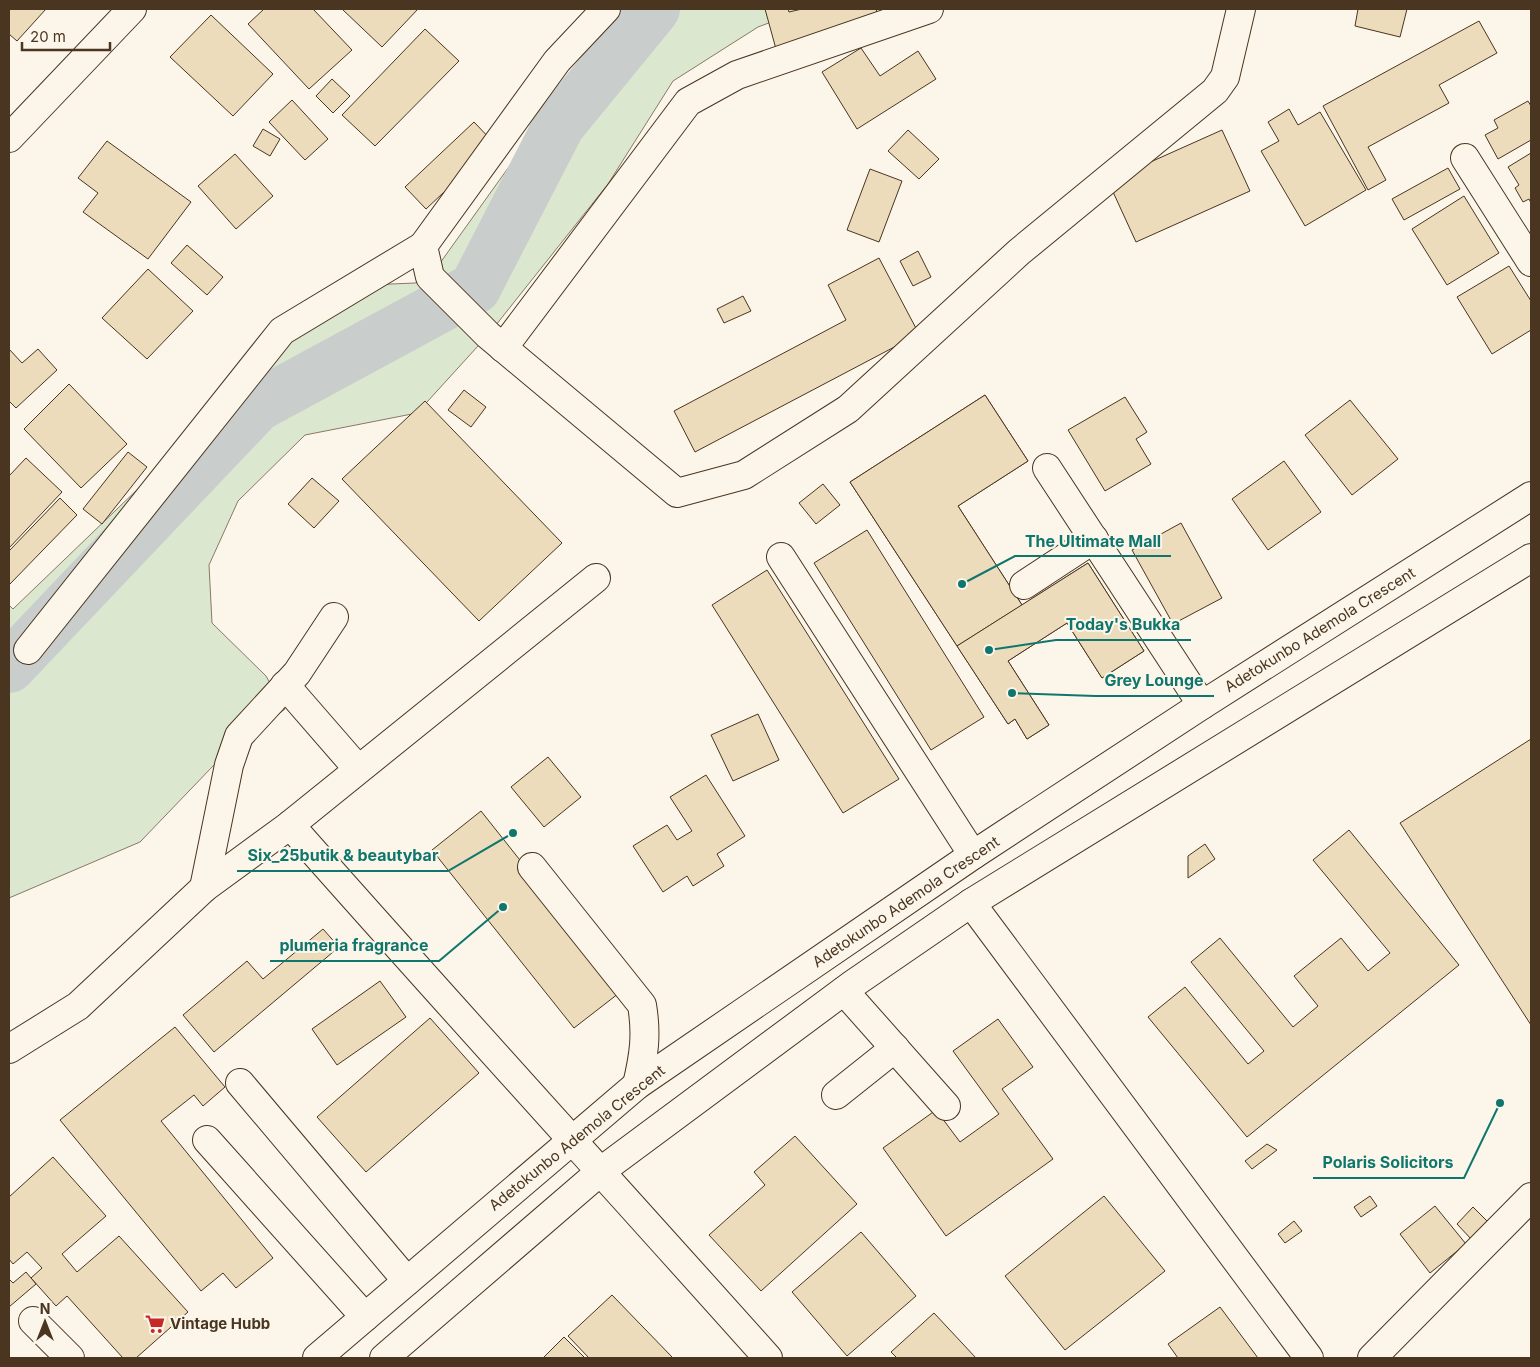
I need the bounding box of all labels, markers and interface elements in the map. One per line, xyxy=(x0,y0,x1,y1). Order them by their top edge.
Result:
scale bar xyxy=(22,20,110,52)
text: 20 m xyxy=(30,27,66,46)
callout: The Ultimate Mall xyxy=(1015,525,1171,556)
text: The Ultimate Mall xyxy=(1025,531,1161,551)
street label: Adetokunbo Ademola Crescent xyxy=(1221,563,1419,696)
callout: Today's Bukka xyxy=(1056,609,1191,640)
text: Today's Bukka xyxy=(1066,614,1180,634)
callout: Grey Lounge xyxy=(1095,665,1214,696)
text: Grey Lounge xyxy=(1104,670,1204,690)
street label: Adetokunbo Ademola Crescent xyxy=(809,832,1003,971)
callout: Six_25butik & beautybar xyxy=(237,840,448,871)
text: Six_25butik & beautybar xyxy=(248,845,439,865)
callout: plumeria fragrance xyxy=(270,930,439,961)
text: plumeria fragrance xyxy=(279,935,429,955)
street label: Adetokunbo Ademola Crescent xyxy=(485,1061,669,1215)
callout: Polaris Solicitors xyxy=(1313,1147,1464,1178)
text: Polaris Solicitors xyxy=(1322,1152,1454,1172)
north arrow xyxy=(20,1297,70,1347)
text: N xyxy=(40,1300,50,1317)
supermarket icon: Vintage Hubb xyxy=(144,1313,166,1335)
place label: Vintage Hubb xyxy=(170,1314,270,1333)

